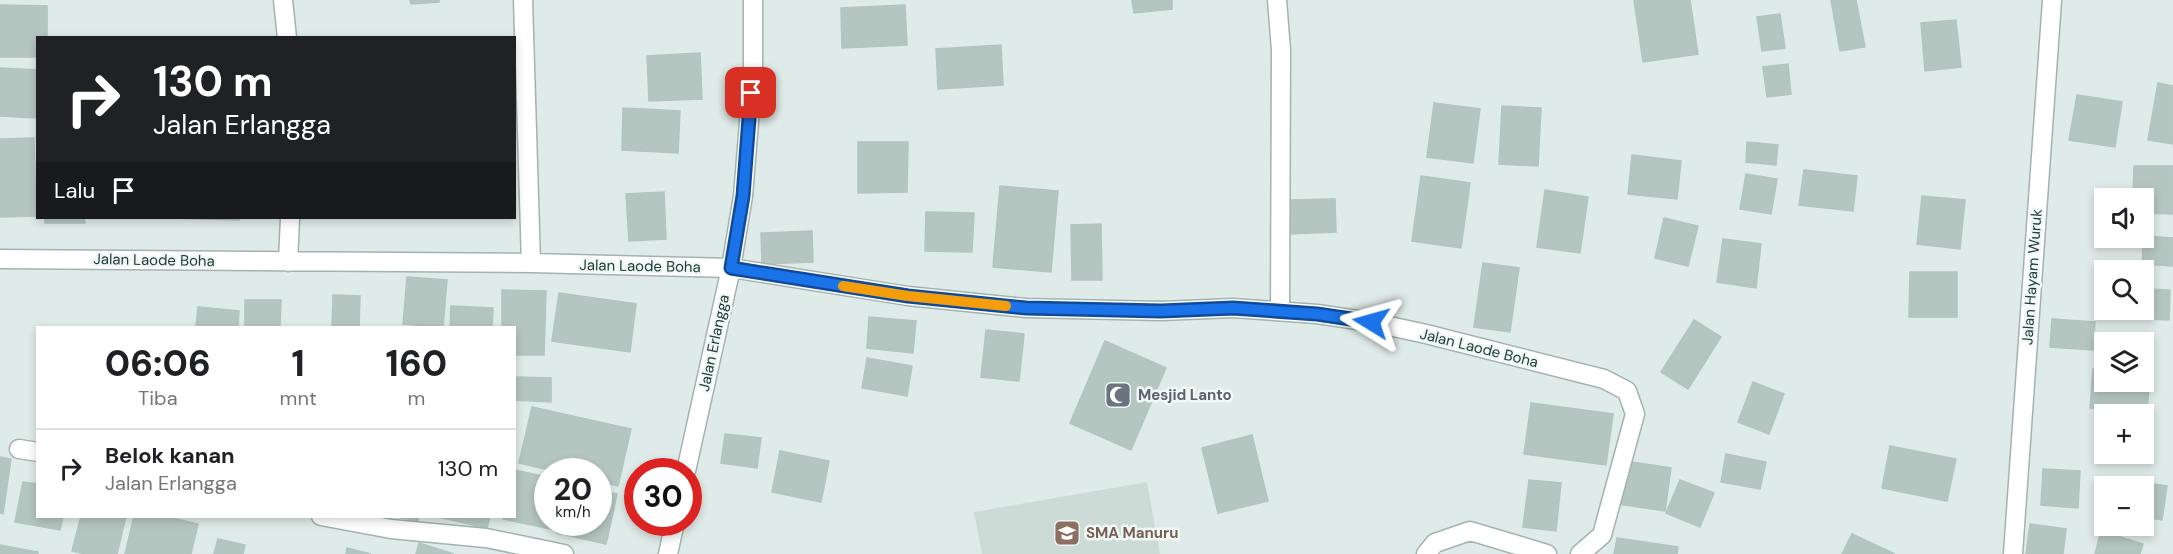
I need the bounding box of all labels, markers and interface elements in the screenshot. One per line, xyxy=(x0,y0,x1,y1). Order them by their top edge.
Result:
text: 130 m xyxy=(153,54,273,109)
icon: right xyxy=(54,60,132,138)
pin xyxy=(725,67,776,118)
icon: arrive xyxy=(734,76,767,109)
text: Jalan Erlangga xyxy=(153,107,331,142)
icon: arrive xyxy=(107,174,140,207)
text: Lalu xyxy=(54,176,95,205)
map controls xyxy=(2094,188,2154,536)
button: sound xyxy=(2094,188,2154,248)
street label: Jalan Hayam Wuruk xyxy=(2017,208,2047,346)
street label: Jalan Laode Boha xyxy=(93,249,215,271)
street label: Jalan Laode Boha xyxy=(579,255,701,277)
button: search xyxy=(2094,260,2154,320)
position arrow xyxy=(1339,290,1403,354)
street label: Jalan Erlangga xyxy=(694,293,734,393)
street label: Jalan Laode Boha xyxy=(1418,324,1540,372)
button: layers xyxy=(2094,332,2154,392)
text: 06:06 xyxy=(105,340,211,387)
text: 1 xyxy=(292,340,305,387)
text: 160 xyxy=(386,340,447,387)
mosque icon: Mesjid Lanto xyxy=(1103,380,1133,410)
text: Tiba xyxy=(138,385,178,411)
text: mnt xyxy=(280,385,317,411)
text: m xyxy=(407,385,425,411)
place label: Mesjid Lanto xyxy=(1138,385,1232,405)
button: + xyxy=(2094,404,2154,464)
text: Belok kanan xyxy=(105,441,235,470)
icon: right xyxy=(54,452,87,485)
text: 130 m xyxy=(438,454,498,483)
speed limit sign: 30 xyxy=(624,458,702,536)
text: Jalan Erlangga xyxy=(105,470,237,496)
text: 20 xyxy=(554,470,592,509)
button: − xyxy=(2094,476,2154,536)
text: km/h xyxy=(555,502,591,522)
school or university icon: SMA Manuru xyxy=(1052,518,1082,548)
place label: SMA Manuru xyxy=(1086,523,1178,543)

